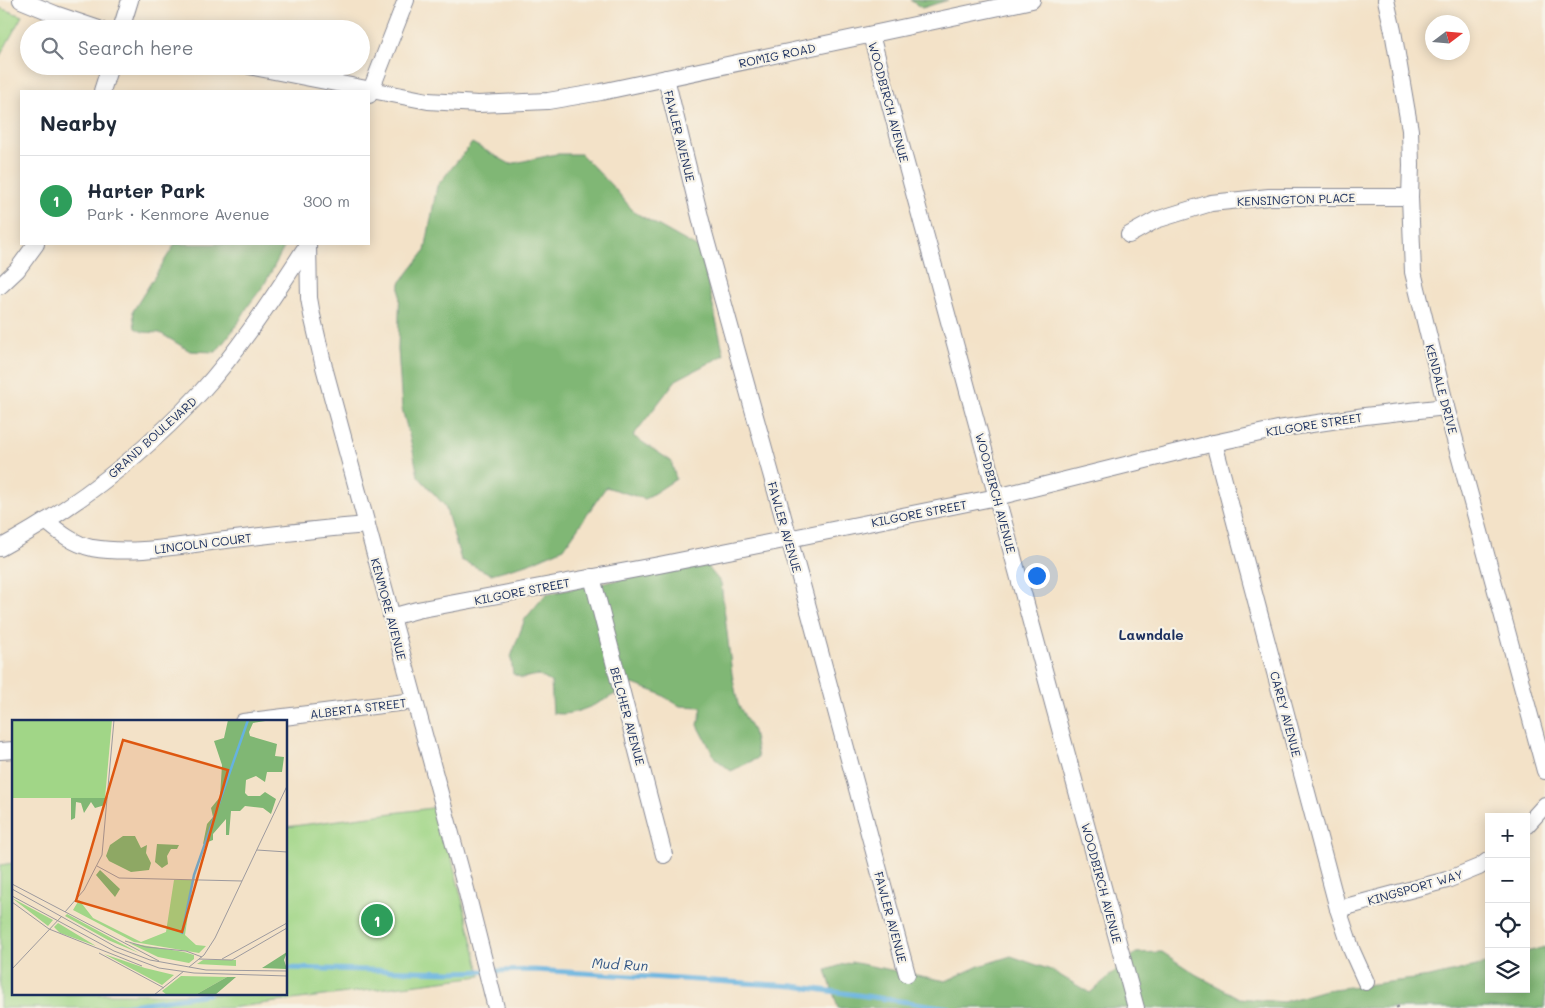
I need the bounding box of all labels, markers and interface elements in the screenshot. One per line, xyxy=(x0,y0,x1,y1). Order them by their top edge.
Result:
north arrow xyxy=(1425,15,1470,60)
search box xyxy=(20,20,370,75)
icon: search xyxy=(38,34,66,62)
text: Search here xyxy=(78,35,194,60)
street label: ROMIG ROAD xyxy=(737,39,817,71)
street label: WOODBIRCH AVENUE xyxy=(865,40,913,164)
street label: FAWLER AVENUE xyxy=(661,89,699,184)
text: Nearby xyxy=(40,109,117,136)
text: Harter Park xyxy=(87,178,205,203)
street label: KENSINGTON PLACE xyxy=(1237,189,1356,209)
text: 1 xyxy=(52,190,60,211)
text: 300 m xyxy=(303,190,350,211)
text: Park · Kenmore Avenue xyxy=(87,203,270,224)
street label: KENDALE DRIVE xyxy=(1422,342,1462,436)
street label: GRAND BOULEVARD xyxy=(104,393,200,481)
street label: KILGORE STREET xyxy=(1265,408,1364,440)
street label: WOODBIRCH AVENUE xyxy=(972,431,1020,555)
street label: FAWLER AVENUE xyxy=(764,480,806,574)
street label: KILGORE STREET xyxy=(870,496,969,530)
street label: LINCOLN COURT xyxy=(153,529,253,557)
street label: KENMORE AVENUE xyxy=(368,556,410,662)
your location xyxy=(1024,563,1050,589)
street label: KILGORE STREET xyxy=(473,574,572,608)
district label: Lawndale xyxy=(1118,625,1184,644)
street label: BELCHER AVENUE xyxy=(607,665,649,767)
street label: CAREY AVENUE xyxy=(1267,669,1305,759)
street label: ALBERTA STREET xyxy=(309,694,407,722)
inset map xyxy=(12,720,288,996)
map controls xyxy=(1485,813,1530,993)
button: + xyxy=(1485,813,1530,858)
street label: WOODBIRCH AVENUE xyxy=(1078,821,1126,945)
button: − xyxy=(1485,858,1530,903)
street label: KINGSPORT WAY xyxy=(1365,866,1465,908)
street label: FAWLER AVENUE xyxy=(871,870,911,964)
pin: 1 xyxy=(361,901,393,939)
button: locate xyxy=(1485,903,1530,948)
button: layers xyxy=(1485,948,1530,993)
water label: Mud Run xyxy=(591,953,649,975)

